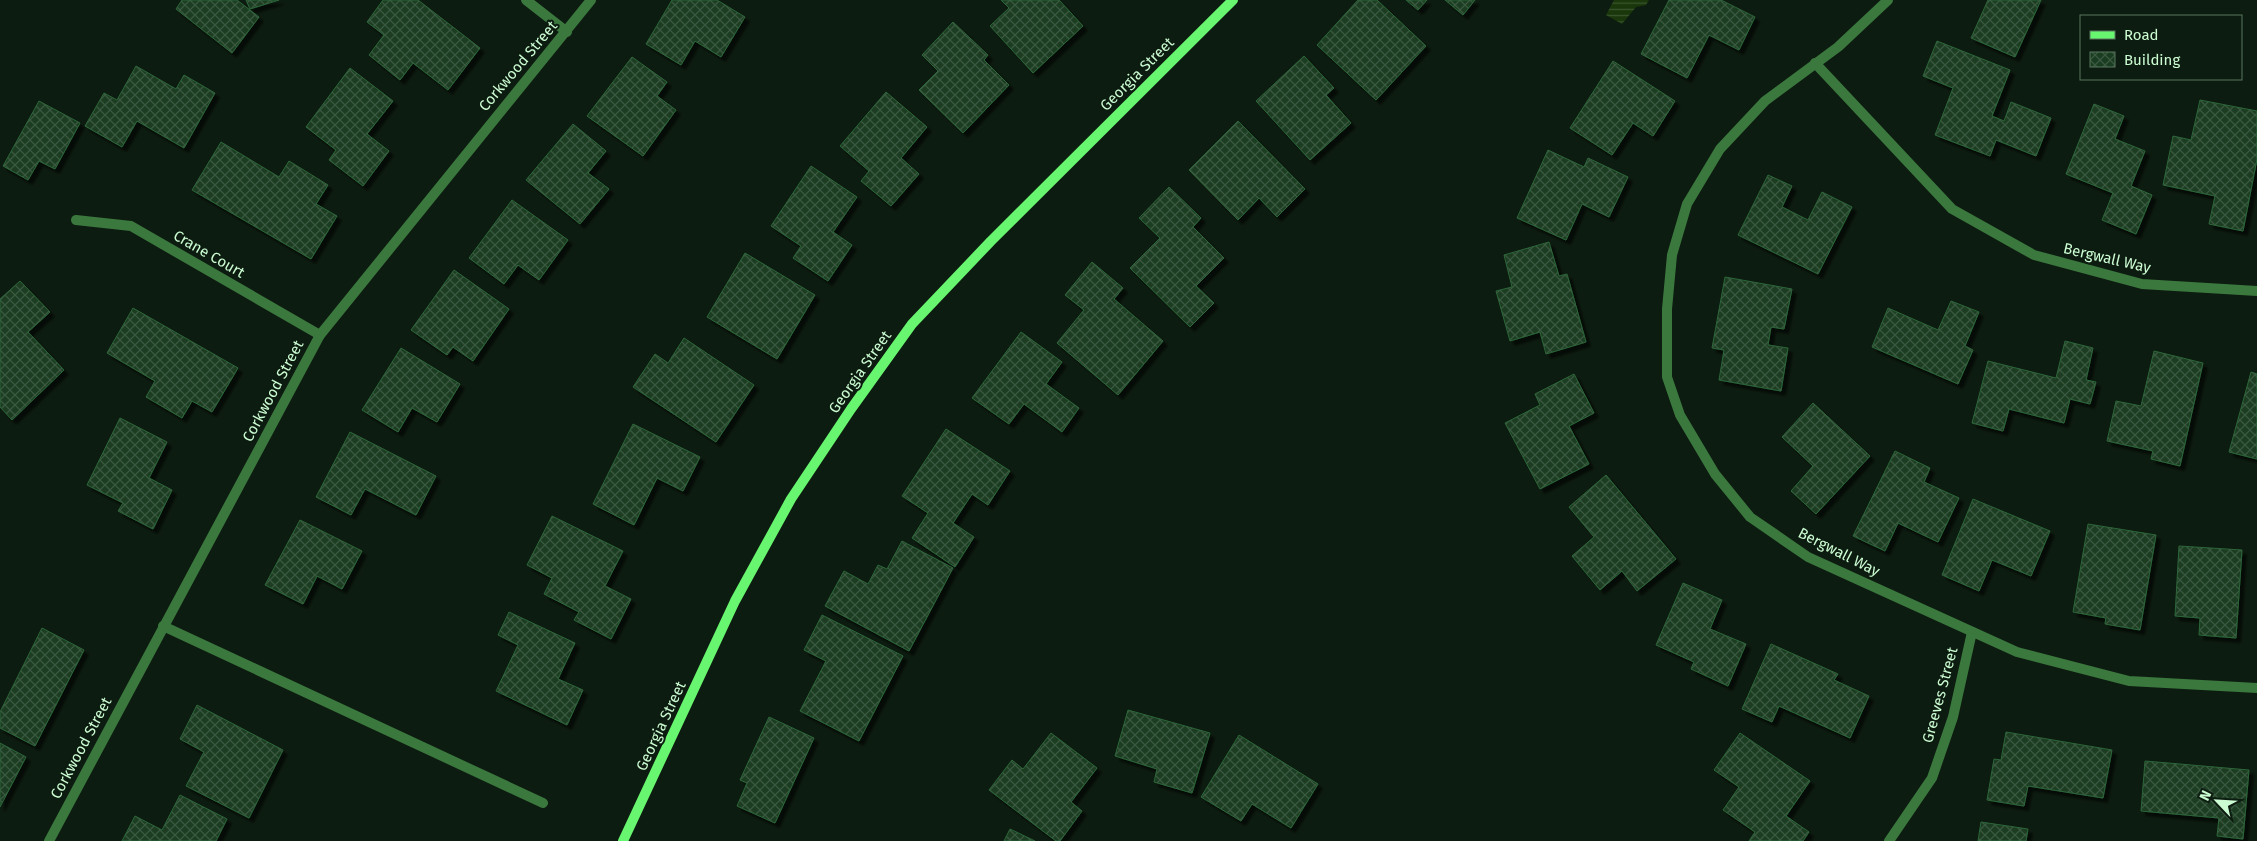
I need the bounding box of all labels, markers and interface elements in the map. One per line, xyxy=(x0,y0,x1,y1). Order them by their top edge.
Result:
legend xyxy=(2080,15,2242,80)
street label: Corkwood Street xyxy=(475,17,561,115)
text: Road xyxy=(2124,26,2159,44)
street label: Georgia Street xyxy=(1096,33,1178,115)
text: Building xyxy=(2124,51,2180,69)
street label: Crane Court xyxy=(170,226,248,282)
street label: Bergwall Way xyxy=(2061,239,2153,277)
street label: Georgia Street xyxy=(825,327,895,417)
street label: Corkwood Street xyxy=(239,337,308,445)
street label: Bergwall Way xyxy=(1795,524,1883,581)
street label: Greeves Street xyxy=(1919,645,1962,745)
street label: Georgia Street xyxy=(632,678,690,774)
street label: Corkwood Street xyxy=(47,694,116,802)
north arrow xyxy=(2192,776,2242,826)
text: N xyxy=(2196,788,2215,804)

